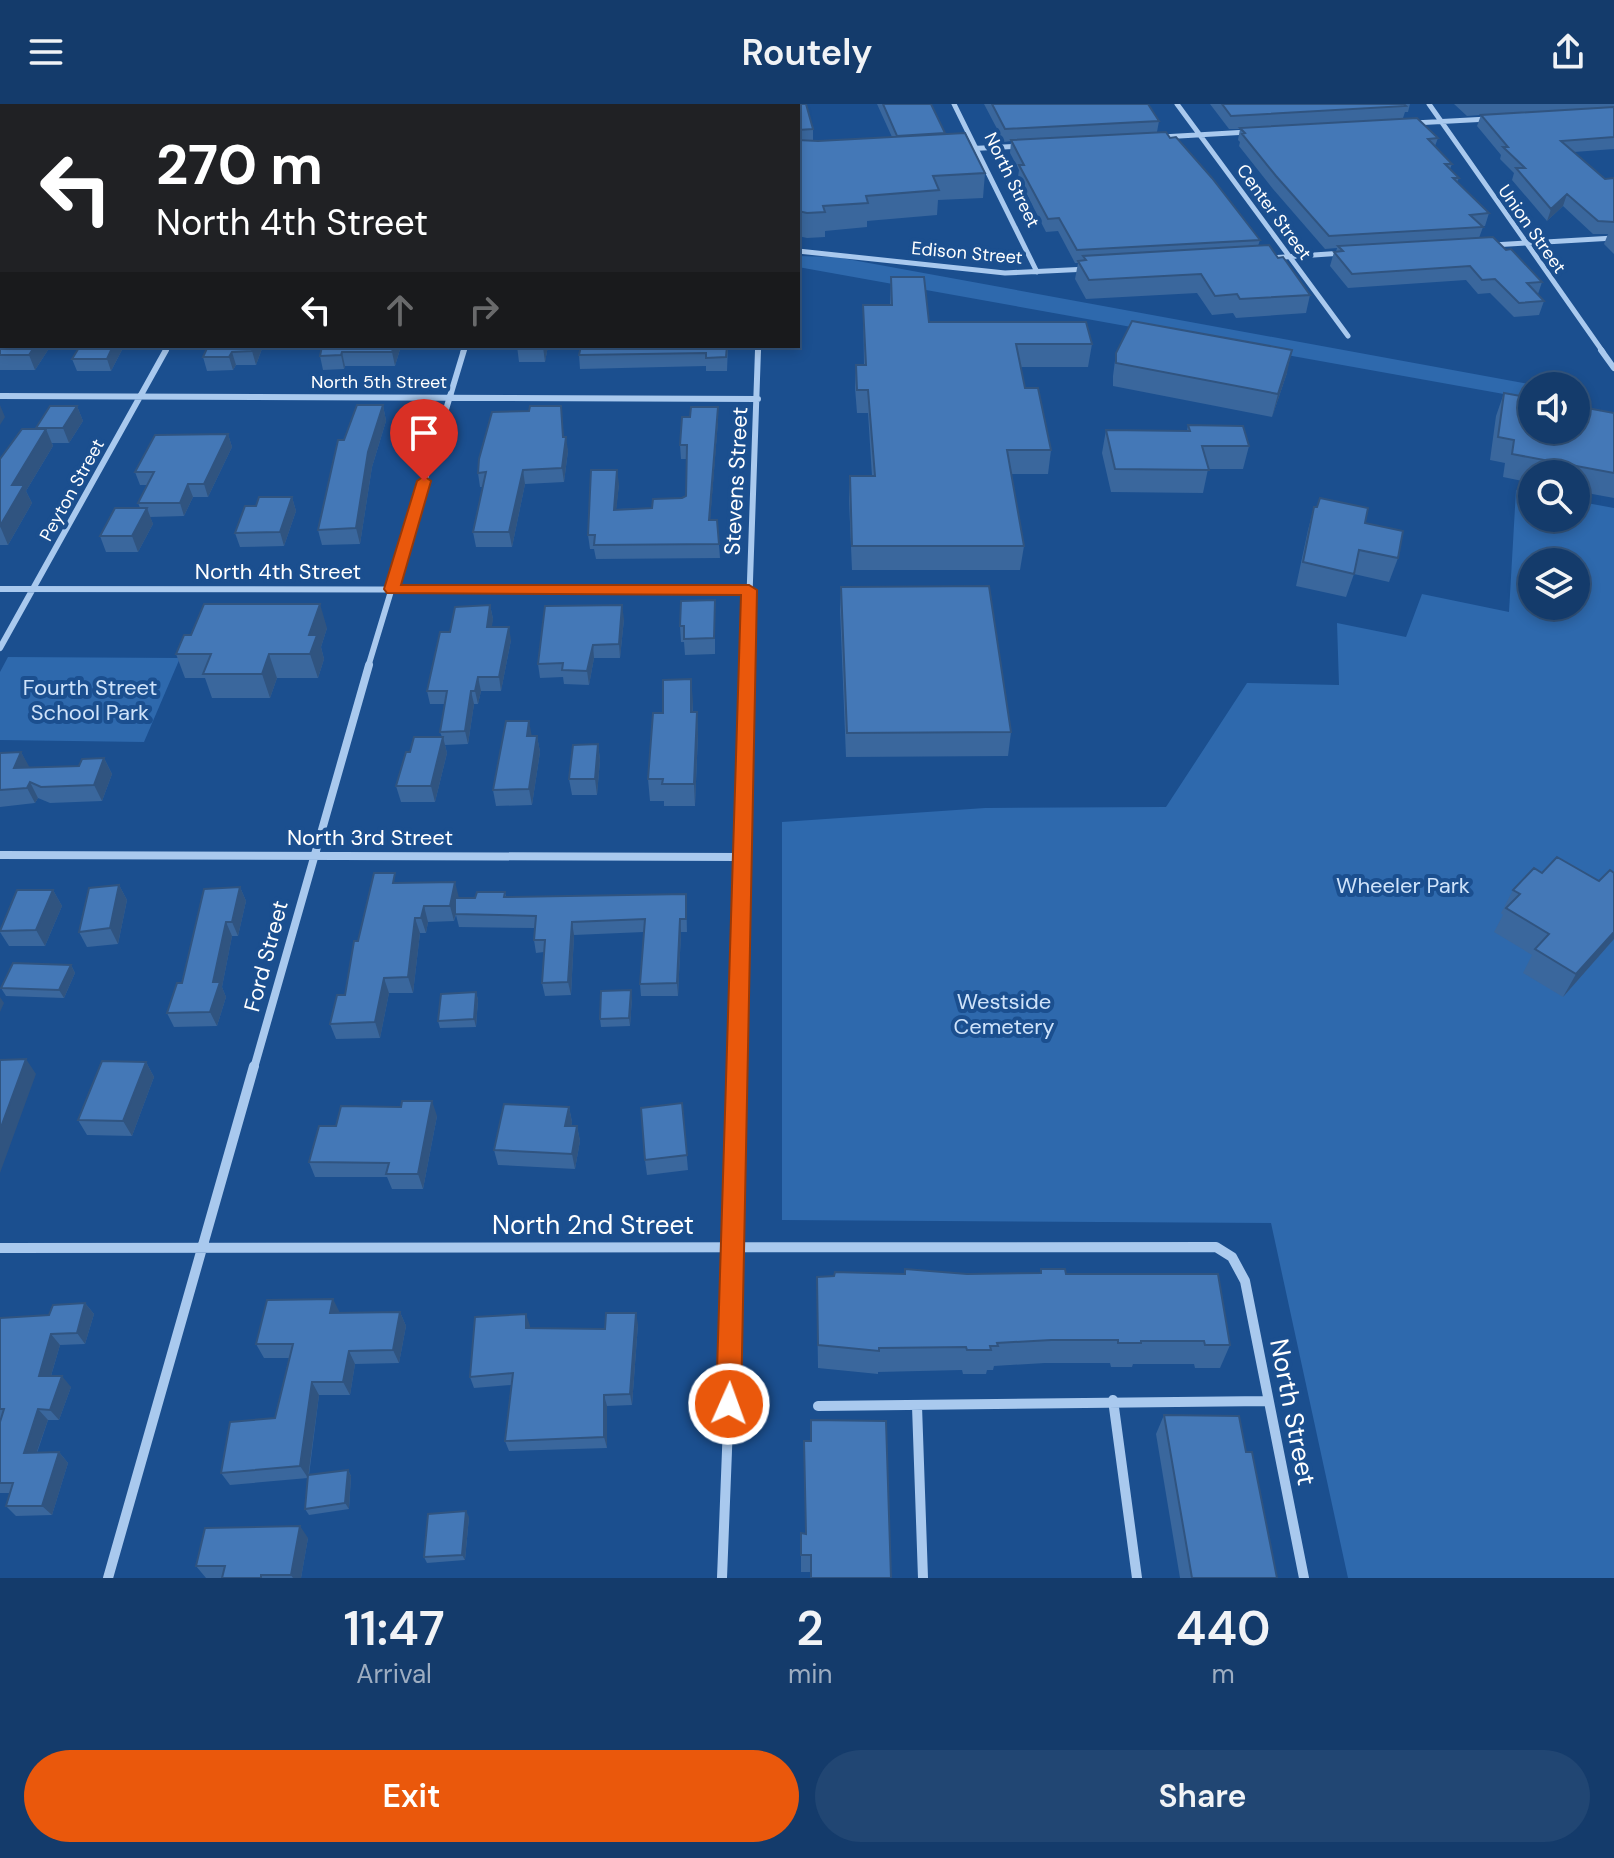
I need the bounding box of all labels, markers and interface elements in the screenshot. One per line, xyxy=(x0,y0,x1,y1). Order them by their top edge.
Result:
text: Routely xyxy=(741,29,873,76)
icon: menu xyxy=(24,30,68,74)
icon: share xyxy=(1546,30,1590,74)
text: 270 m xyxy=(156,128,323,201)
street label: North Street xyxy=(979,128,1045,232)
icon: left xyxy=(24,136,128,240)
street label: Center Street xyxy=(1231,159,1317,265)
street label: Union Street xyxy=(1493,180,1571,278)
text: North 4th Street xyxy=(156,199,428,246)
street label: Edison Street xyxy=(910,236,1024,270)
icon: left xyxy=(294,288,338,332)
icon: ahead xyxy=(378,288,422,332)
icon: right xyxy=(462,288,506,332)
street label: North 5th Street xyxy=(311,370,447,394)
map controls xyxy=(1518,372,1590,620)
button: sound xyxy=(1518,372,1590,444)
pin xyxy=(390,399,458,481)
street label: Stevens Street xyxy=(718,406,754,556)
icon: arrive xyxy=(402,411,446,455)
street label: Peyton Street xyxy=(34,435,110,545)
button: search xyxy=(1518,460,1590,532)
button: layers xyxy=(1518,548,1590,620)
street label: North 4th Street xyxy=(195,557,361,586)
park label: Fourth Street School Park xyxy=(23,673,157,727)
street label: North 3rd Street xyxy=(287,823,453,852)
park label: Wheeler Park xyxy=(1336,871,1470,900)
street label: Ford Street xyxy=(237,897,295,1015)
park label: Westside Cemetery xyxy=(953,987,1055,1041)
street label: North 2nd Street xyxy=(492,1208,694,1242)
street label: North Street xyxy=(1262,1336,1324,1488)
position arrow xyxy=(687,1362,771,1446)
text: 11:47 xyxy=(343,1597,445,1660)
text: 2 xyxy=(796,1597,824,1660)
text: 440 xyxy=(1176,1597,1271,1660)
text: Arrival xyxy=(356,1657,432,1691)
text: min xyxy=(788,1657,832,1691)
text: m xyxy=(1212,1657,1235,1691)
button: Exit xyxy=(24,1750,799,1842)
button: Share xyxy=(815,1750,1590,1842)

